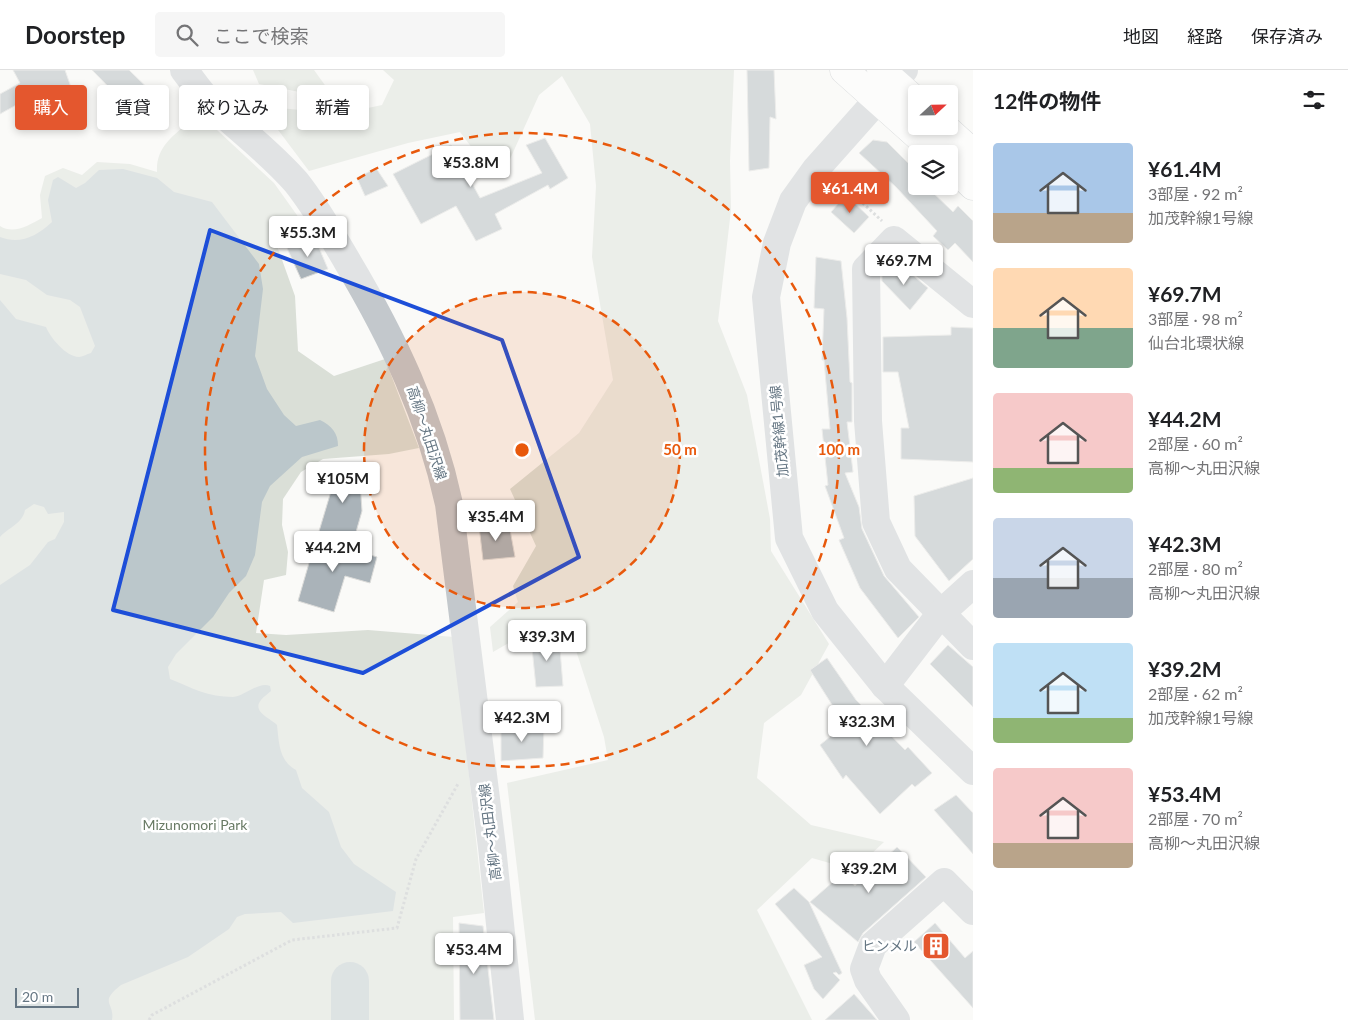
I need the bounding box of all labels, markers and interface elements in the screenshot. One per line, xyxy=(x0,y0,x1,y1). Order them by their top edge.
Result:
search box xyxy=(155,12,505,57)
text: Doorstep xyxy=(25,20,125,49)
icon: search xyxy=(173,21,201,49)
text: ここで検索 xyxy=(213,24,308,47)
text: 地図 xyxy=(1123,25,1159,47)
text: 経路 xyxy=(1187,25,1223,47)
text: 保存済み xyxy=(1251,25,1323,47)
chip: 購入 xyxy=(15,85,87,130)
chip: 賃貸 xyxy=(97,85,169,130)
chip: 絞り込み xyxy=(179,85,287,130)
chip: 新着 xyxy=(297,85,369,130)
north arrow xyxy=(908,85,958,135)
map controls xyxy=(908,85,958,195)
icon: filters xyxy=(1300,86,1328,114)
text: 12件の物件 xyxy=(993,88,1101,113)
button: layers xyxy=(908,145,958,195)
pin: ¥53.8M xyxy=(430,146,512,188)
text: ¥53.8M xyxy=(443,152,499,171)
text: ¥61.4M xyxy=(1148,156,1222,181)
icon: home xyxy=(1033,163,1093,223)
pin: ¥61.4M xyxy=(809,172,891,214)
text: ¥61.4M xyxy=(822,178,878,197)
text: 3部屋 · 92 m² xyxy=(1148,184,1243,203)
text: 加茂幹線1号線 xyxy=(1148,208,1253,227)
pin: ¥55.3M xyxy=(267,216,349,258)
text: ¥55.3M xyxy=(280,222,336,241)
pin: ¥69.7M xyxy=(863,244,945,286)
text: ¥69.7M xyxy=(876,250,932,269)
text: ¥69.7M xyxy=(1148,281,1222,306)
icon: home xyxy=(1033,288,1093,348)
text: 3部屋 · 98 m² xyxy=(1148,309,1243,328)
text: 仙台北環状線 xyxy=(1148,333,1244,352)
street label: 高柳～丸田沢線 xyxy=(404,384,451,482)
street label: 加茂幹線1号線 xyxy=(766,384,791,478)
text: ¥44.2M xyxy=(1148,406,1222,431)
icon: home xyxy=(1033,413,1093,473)
text: 2部屋 · 60 m² xyxy=(1148,434,1243,453)
text: 50 m xyxy=(663,440,697,458)
text: 100 m xyxy=(818,440,860,458)
centre of rings xyxy=(513,441,531,459)
text: 高柳～丸田沢線 xyxy=(1148,458,1260,477)
pin: ¥105M xyxy=(308,462,378,504)
text: ¥105M xyxy=(317,468,369,487)
pin: ¥35.4M xyxy=(455,500,537,542)
text: ¥35.4M xyxy=(468,506,524,525)
pin: ¥44.2M xyxy=(292,530,374,573)
text: ¥42.3M xyxy=(1148,531,1222,556)
text: ¥44.2M xyxy=(305,537,361,556)
icon: home xyxy=(1033,538,1093,598)
text: 2部屋 · 80 m² xyxy=(1148,559,1243,578)
text: 高柳～丸田沢線 xyxy=(1148,583,1260,602)
pin: ¥39.3M xyxy=(506,620,588,662)
text: ¥39.3M xyxy=(519,626,575,645)
text: ¥39.2M xyxy=(1148,656,1222,681)
icon: home xyxy=(1033,663,1093,723)
text: 2部屋 · 62 m² xyxy=(1148,684,1243,703)
pin: ¥42.3M xyxy=(481,700,563,743)
pin: ¥32.3M xyxy=(826,704,908,747)
text: ¥42.3M xyxy=(494,707,550,726)
text: 加茂幹線1号線 xyxy=(1148,708,1253,727)
text: ¥32.3M xyxy=(839,711,895,730)
text: ¥53.4M xyxy=(1148,781,1222,806)
street label: 高柳～丸田沢線 xyxy=(475,782,504,882)
icon: home xyxy=(1033,788,1093,848)
text: 2部屋 · 70 m² xyxy=(1148,809,1243,828)
park label: Mizunomori Park xyxy=(143,816,248,833)
text: 高柳～丸田沢線 xyxy=(1148,833,1260,852)
pin: ¥39.2M xyxy=(828,852,910,894)
text: ¥39.2M xyxy=(841,858,897,877)
building icon: ヒンメル xyxy=(921,931,951,961)
pin: ¥53.4M xyxy=(433,932,515,975)
place label: ヒンメル xyxy=(861,937,917,954)
text: ¥53.4M xyxy=(446,939,502,958)
scale bar xyxy=(15,985,79,1008)
text: 20 m xyxy=(22,988,53,1005)

